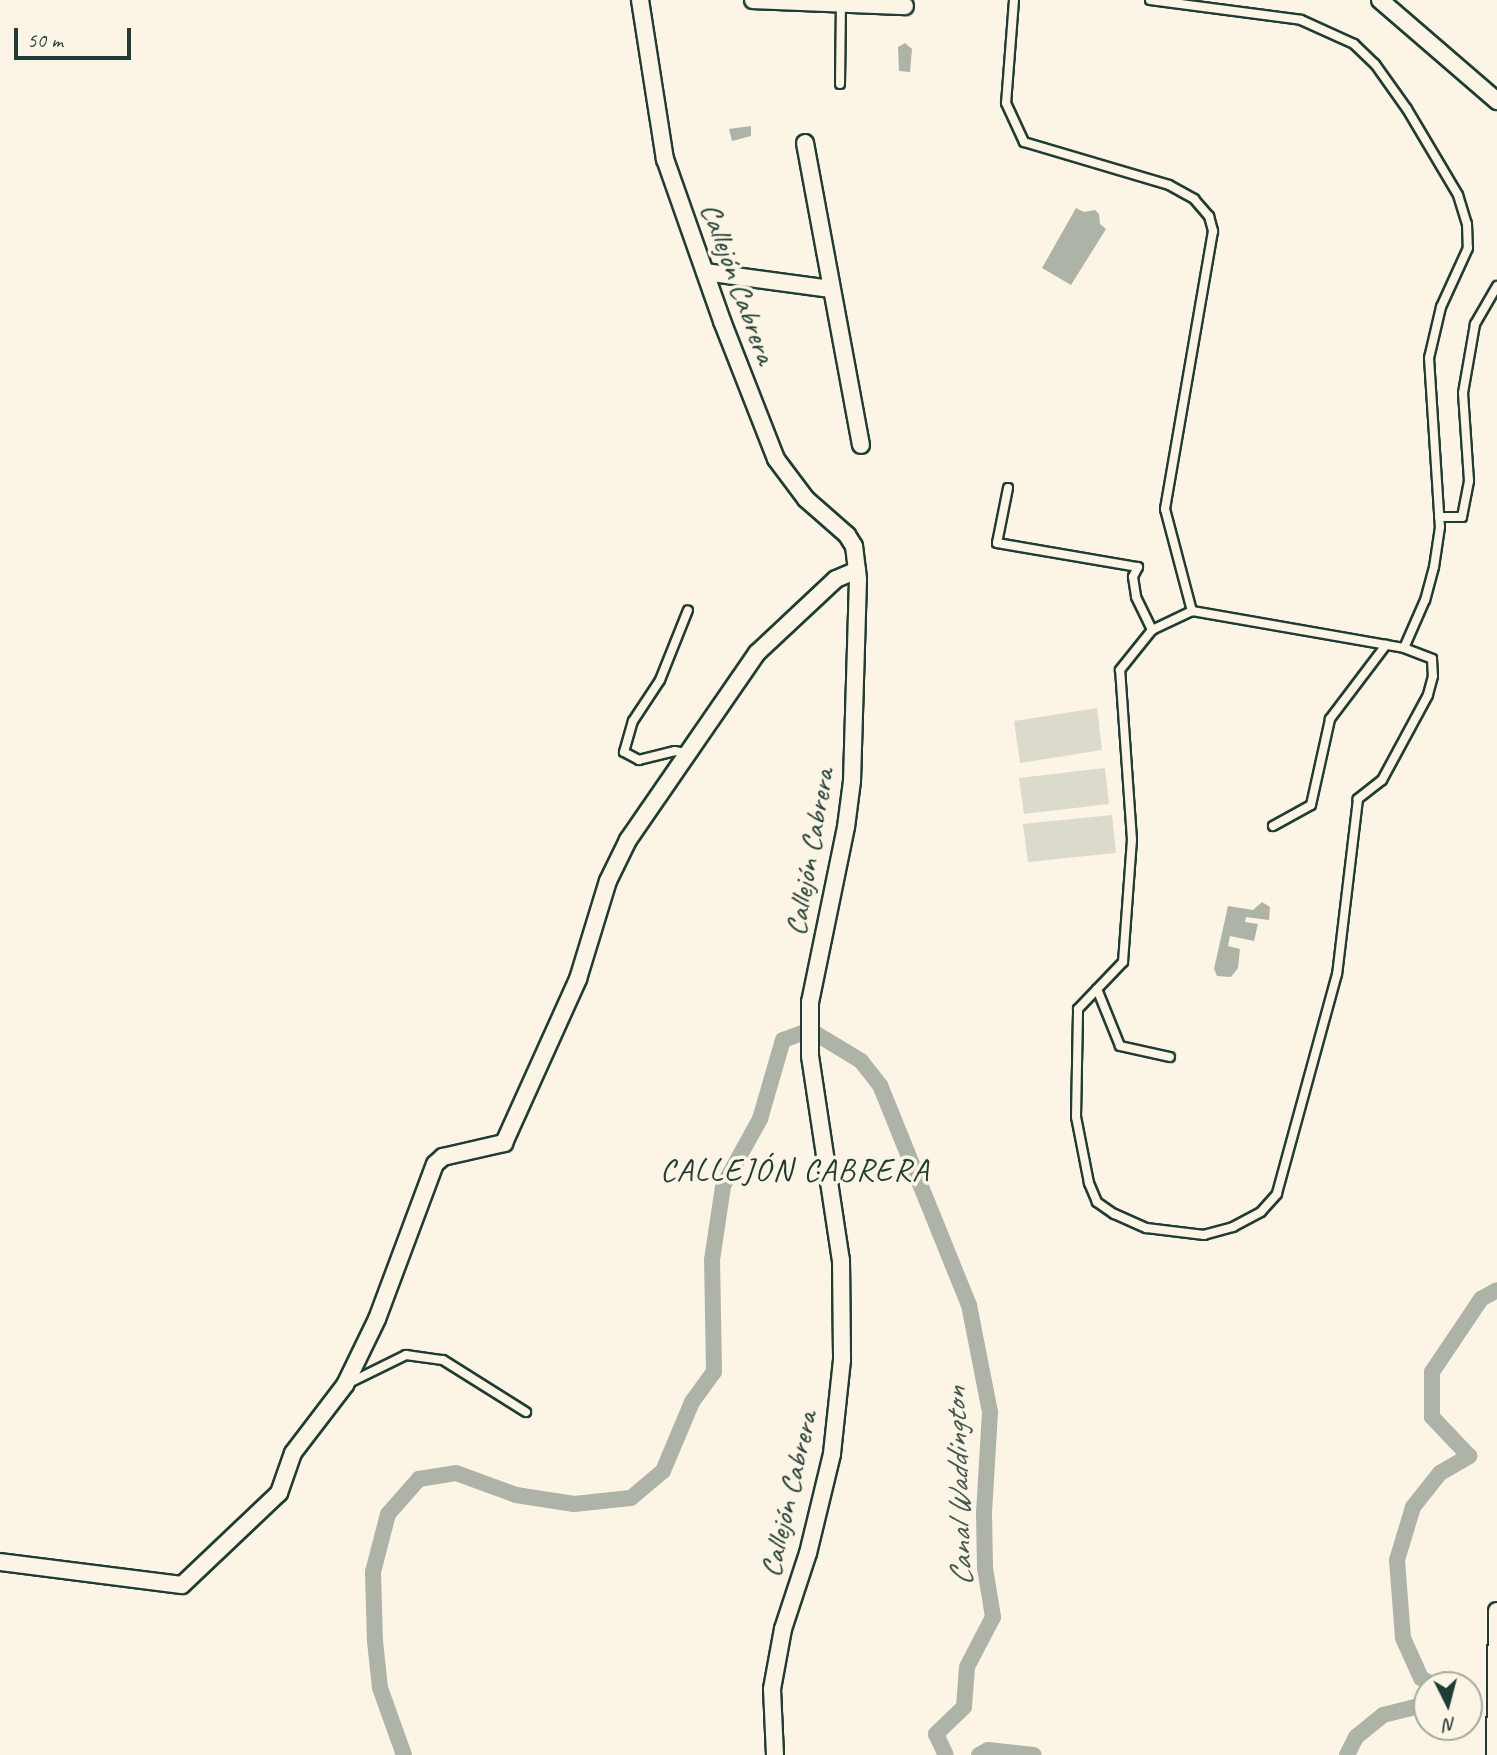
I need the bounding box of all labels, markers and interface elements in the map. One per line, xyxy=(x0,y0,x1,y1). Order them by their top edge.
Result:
scale bar xyxy=(18,14,135,58)
text: 50 m xyxy=(27,27,63,53)
street label: Callejón Cabrera xyxy=(693,198,785,368)
street label: Callejón Cabrera xyxy=(777,766,841,938)
district label: CALLEJÓN CABRERA xyxy=(663,1151,927,1189)
water label: Canal Waddington xyxy=(936,1387,982,1587)
street label: Callejón Cabrera xyxy=(751,1408,825,1580)
north arrow xyxy=(1413,1671,1483,1741)
text: N xyxy=(1443,1712,1457,1737)

